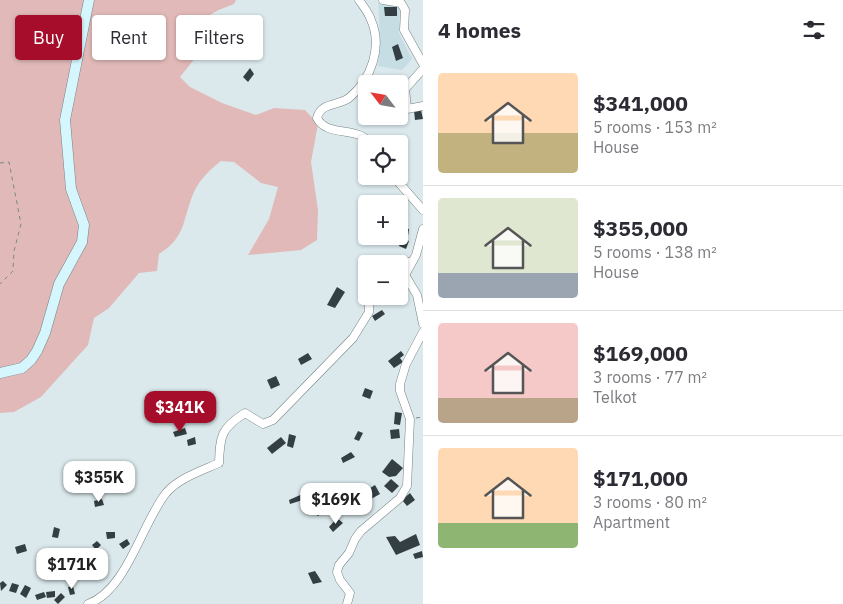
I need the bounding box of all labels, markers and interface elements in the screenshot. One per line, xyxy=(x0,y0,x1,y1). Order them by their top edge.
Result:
chip: Buy xyxy=(15,15,82,60)
chip: Rent xyxy=(92,15,166,60)
chip: Filters xyxy=(176,15,263,60)
text: 4 homes xyxy=(438,16,521,44)
icon: filters xyxy=(800,16,828,44)
north arrow xyxy=(358,75,408,125)
map controls xyxy=(358,75,408,305)
text: $341,000 xyxy=(593,89,688,117)
icon: home xyxy=(478,93,538,153)
text: 5 rooms · 153 m² xyxy=(593,117,717,137)
button: locate xyxy=(358,135,408,185)
text: House xyxy=(593,137,639,157)
button: + xyxy=(358,195,408,245)
text: $355,000 xyxy=(593,214,688,242)
icon: home xyxy=(478,218,538,278)
text: 5 rooms · 138 m² xyxy=(593,242,717,262)
button: − xyxy=(358,255,408,305)
text: House xyxy=(593,262,639,282)
text: $169,000 xyxy=(593,339,688,367)
icon: home xyxy=(478,343,538,403)
text: 3 rooms · 77 m² xyxy=(593,367,707,387)
text: Telkot xyxy=(593,387,637,407)
pin: $341K xyxy=(145,390,215,433)
text: $341K xyxy=(155,397,205,417)
pin: $355K xyxy=(64,460,134,503)
text: $171,000 xyxy=(593,464,688,492)
text: $355K xyxy=(74,467,124,487)
icon: home xyxy=(478,468,538,528)
pin: $169K xyxy=(301,482,371,525)
text: $169K xyxy=(311,489,361,509)
text: 3 rooms · 80 m² xyxy=(593,492,707,512)
text: Apartment xyxy=(593,512,670,532)
pin: $171K xyxy=(37,548,107,590)
text: $171K xyxy=(47,554,97,574)

